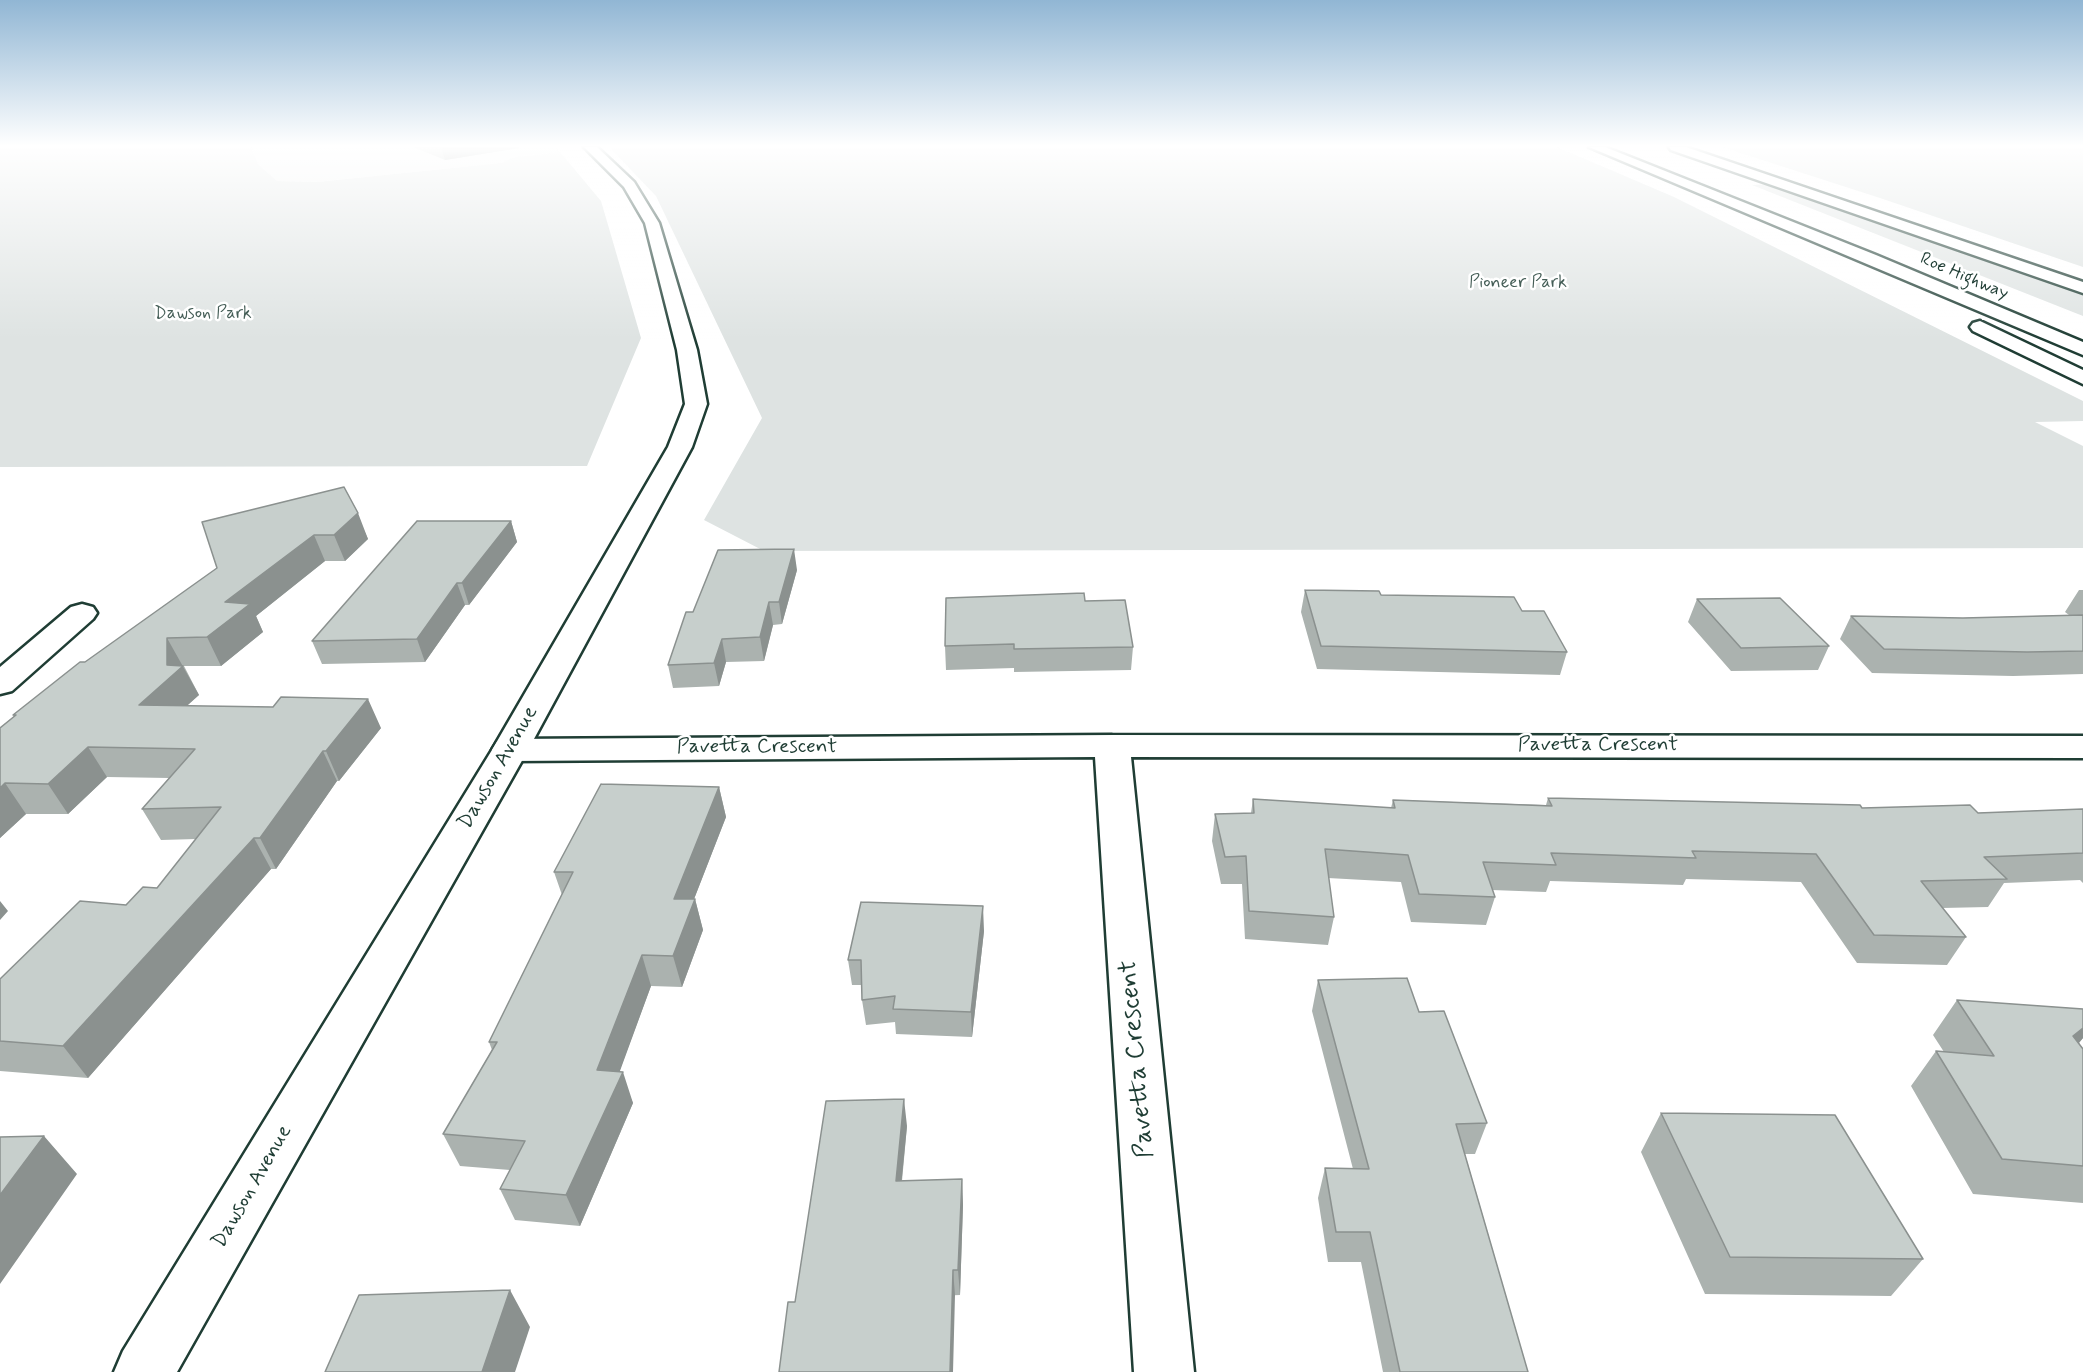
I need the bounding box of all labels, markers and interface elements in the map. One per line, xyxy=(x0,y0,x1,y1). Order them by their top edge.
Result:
street label: Roe Highway xyxy=(1917,249,2011,305)
park label: Pioneer Park xyxy=(1469,272,1567,294)
park label: Dawson Park xyxy=(154,303,252,325)
street label: Dawson Avenue xyxy=(454,702,544,834)
street label: Pavetta Crescent xyxy=(1518,733,1678,759)
street label: Pavetta Crescent xyxy=(677,735,837,761)
street label: Pavetta Crescent xyxy=(1114,959,1162,1159)
street label: Dawson Avenue xyxy=(208,1121,298,1253)

